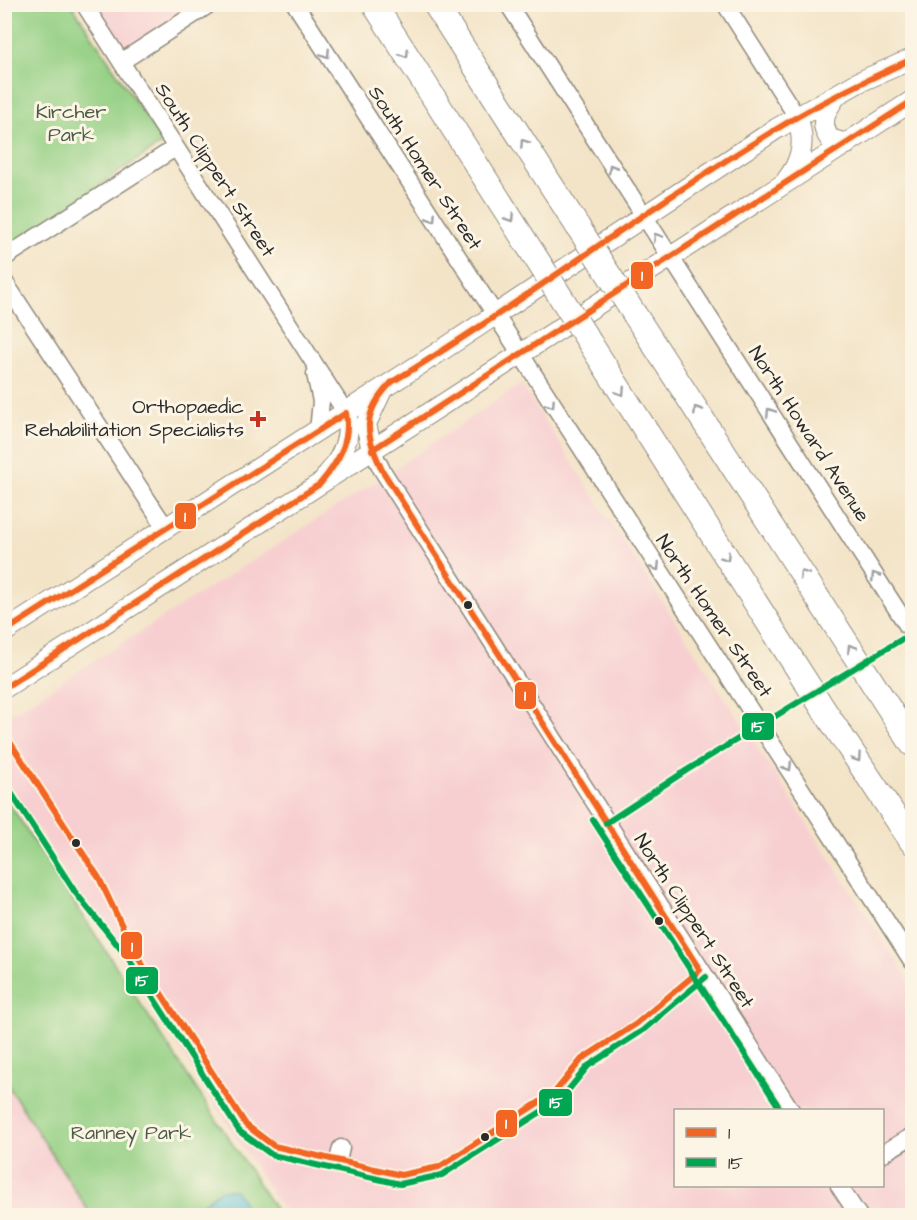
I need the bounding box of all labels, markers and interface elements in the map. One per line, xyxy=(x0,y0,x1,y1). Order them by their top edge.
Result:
one-way arrow xyxy=(319,48,331,58)
one-way arrow xyxy=(398,48,410,58)
street label: South Clippert Street xyxy=(148,77,282,263)
street label: South Homer Street xyxy=(361,80,489,256)
park label: Kircher Park xyxy=(36,98,106,149)
one-way arrow xyxy=(520,138,531,149)
one-way arrow xyxy=(608,164,620,174)
one-way arrow xyxy=(503,211,514,222)
one-way arrow xyxy=(424,212,436,222)
one-way arrow xyxy=(653,233,664,244)
line badge: 1 xyxy=(630,261,654,290)
text: 1 xyxy=(641,265,644,287)
street label: North Howard Avenue xyxy=(741,340,877,528)
one-way arrow xyxy=(614,386,625,397)
place label: Orthopaedic Rehabilitation Specialists xyxy=(25,393,244,444)
one-way arrow xyxy=(543,397,554,408)
one-way arrow xyxy=(692,406,704,416)
one-way arrow xyxy=(766,408,777,419)
marker: Orthopaedic Rehabilitation Specialists xyxy=(249,410,267,428)
line badge: 1 xyxy=(174,502,197,530)
text: 1 xyxy=(184,506,187,528)
street label: North Homer Street xyxy=(649,529,779,703)
one-way arrow xyxy=(718,551,730,561)
one-way arrow xyxy=(649,561,660,572)
one-way arrow xyxy=(798,570,810,580)
one-way arrow xyxy=(871,572,883,582)
unlabelled marker xyxy=(462,599,474,611)
one-way arrow xyxy=(847,644,858,655)
line badge: 1 xyxy=(514,681,537,710)
text: 1 xyxy=(524,685,527,707)
line badge: 15 xyxy=(741,712,775,741)
text: 15 xyxy=(751,716,765,738)
one-way arrow xyxy=(849,752,860,763)
one-way arrow xyxy=(781,760,792,771)
street label: North Clippert Street xyxy=(627,828,761,1014)
unlabelled marker xyxy=(70,837,82,849)
unlabelled marker xyxy=(653,915,665,927)
line badge: 1 xyxy=(120,931,143,960)
text: 1 xyxy=(131,936,134,958)
line badge: 15 xyxy=(125,966,159,995)
text: 15 xyxy=(135,970,149,992)
line badge: 15 xyxy=(538,1088,573,1117)
text: 15 xyxy=(549,1092,563,1114)
line badge: 1 xyxy=(495,1109,518,1138)
legend xyxy=(674,1109,884,1187)
text: 1 xyxy=(505,1113,508,1135)
park label: Ranney Park xyxy=(71,1119,191,1148)
text: 1 xyxy=(728,1121,730,1146)
unlabelled marker xyxy=(479,1131,491,1143)
text: 15 xyxy=(728,1151,743,1176)

